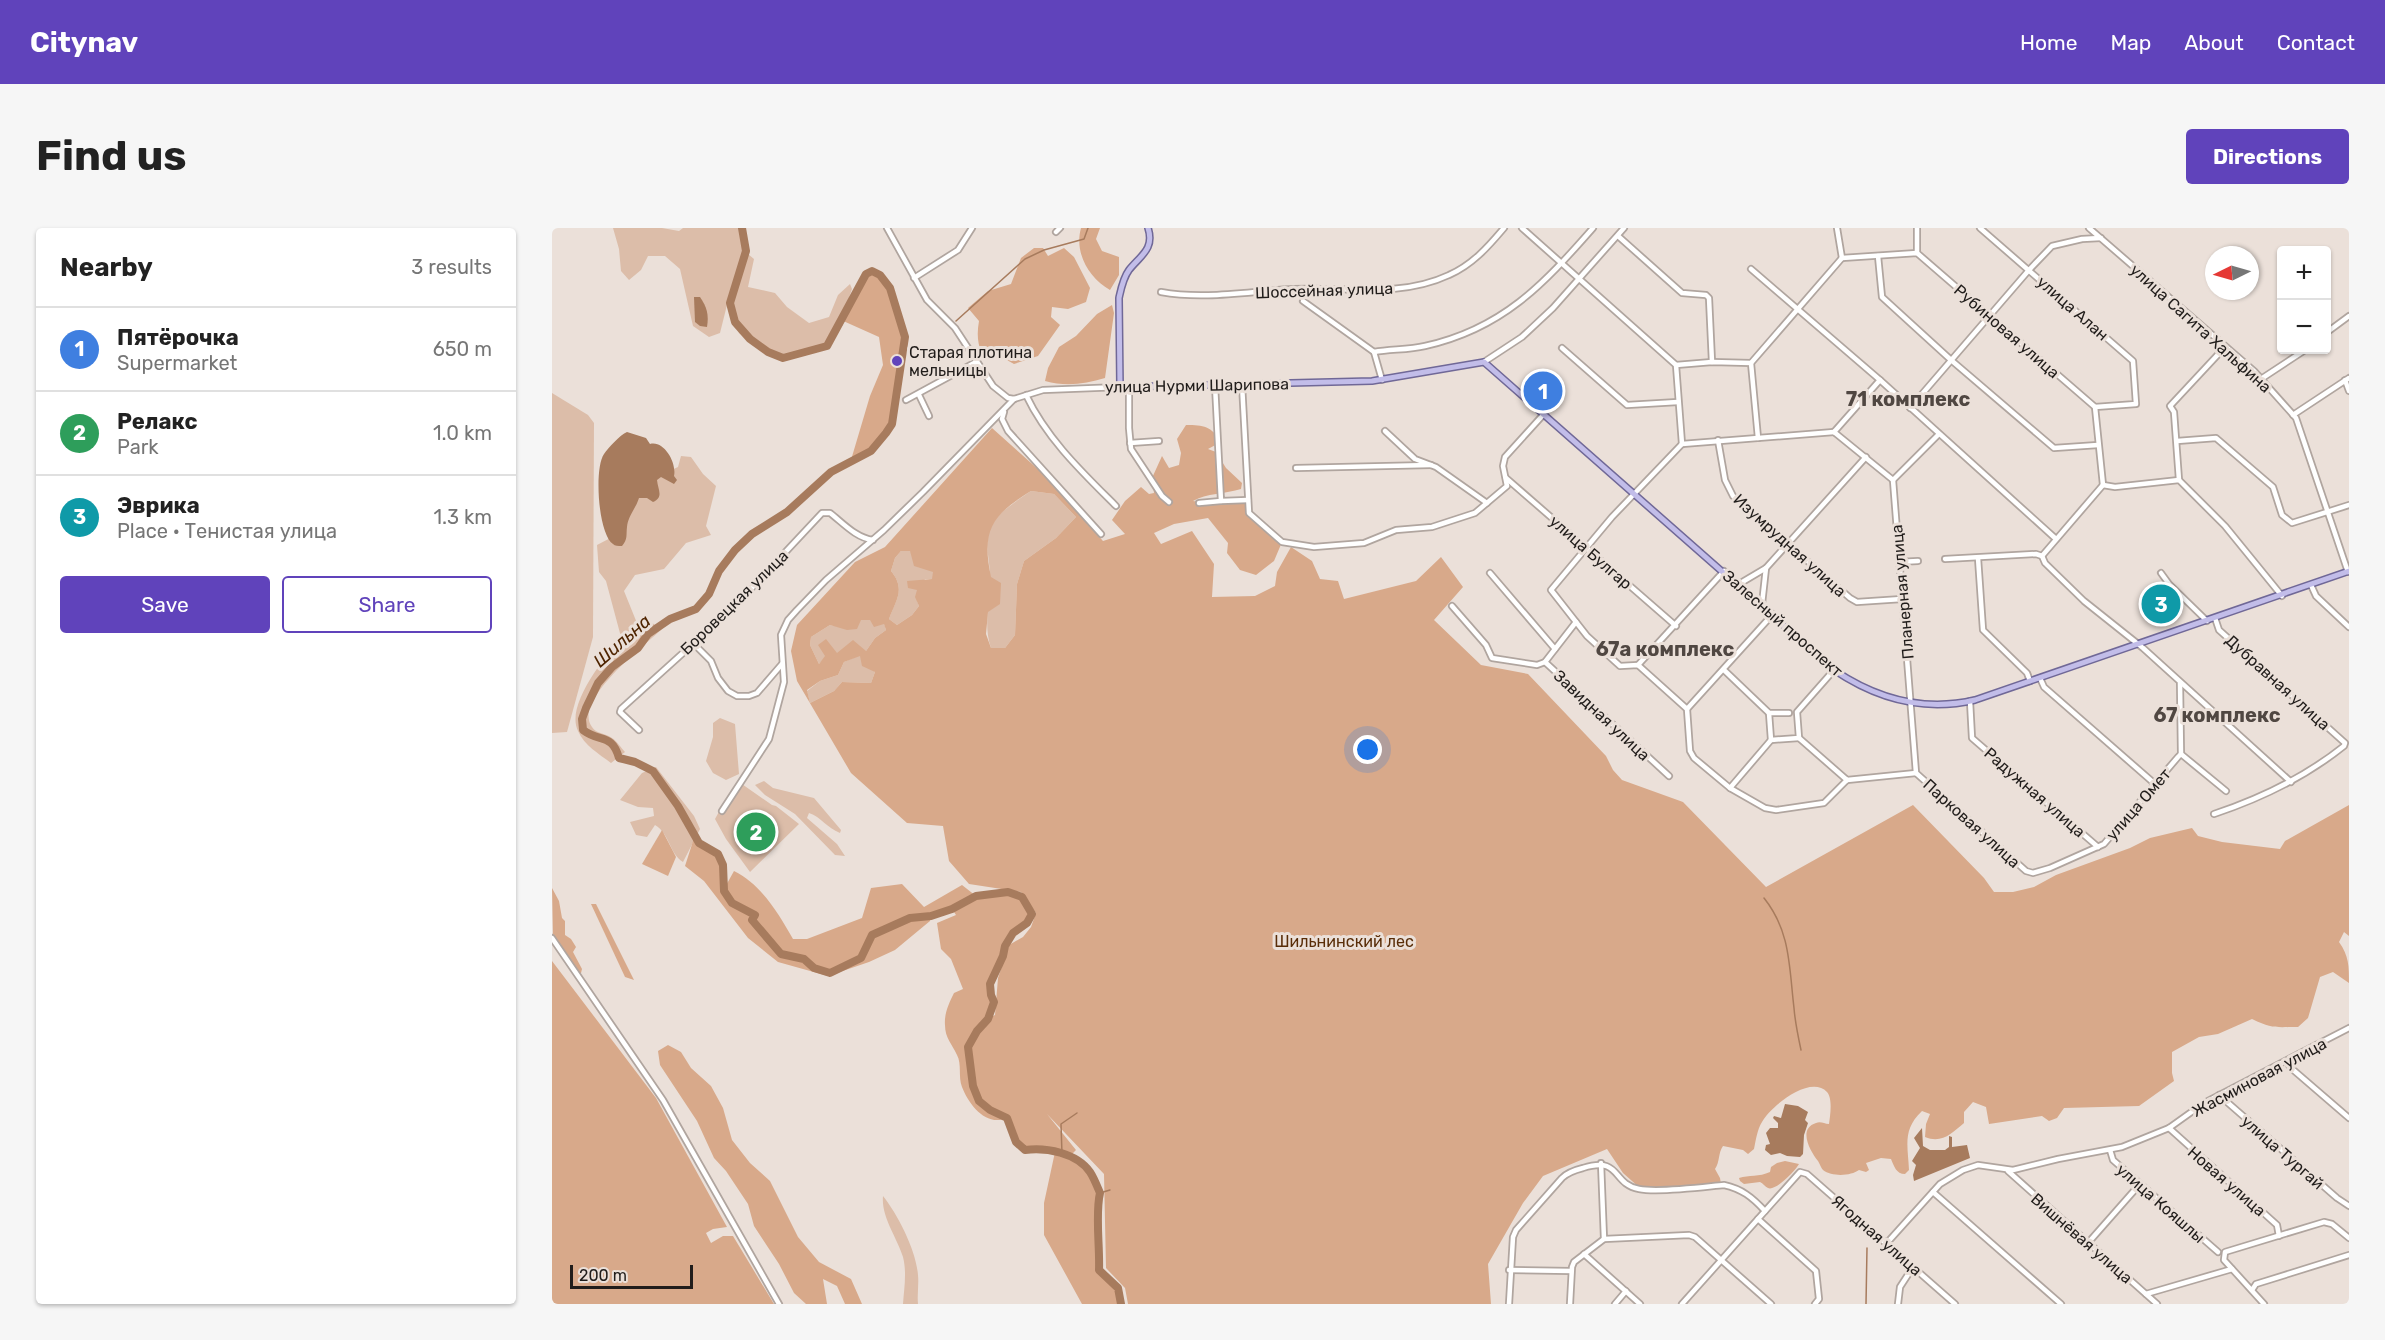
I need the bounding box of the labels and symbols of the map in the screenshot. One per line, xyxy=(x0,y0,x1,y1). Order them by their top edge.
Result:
north arrow xyxy=(2205,246,2259,300)
street label: улица Сагита Хальфина xyxy=(2126,260,2275,397)
street label: улица Алан xyxy=(2033,272,2112,345)
street label: Шоссейная улица xyxy=(1255,279,1393,302)
street label: Рубиновая улица xyxy=(1950,280,2063,382)
place label: Старая плотина мельницы xyxy=(909,343,1032,380)
marker: Старая плотина мельницы xyxy=(890,354,904,368)
pin: 1 xyxy=(1524,368,1562,414)
street label: улица Нурми Шарипова xyxy=(1105,374,1289,397)
district label: 71 комплекс xyxy=(1846,387,1970,411)
street label: Изумрудная улица xyxy=(1730,490,1850,601)
street label: улица Булгар xyxy=(1546,511,1636,593)
street label: Планерная улица xyxy=(1887,524,1918,660)
street label: Боровецкая улица xyxy=(677,546,792,659)
street label: Залесный проспект xyxy=(1719,566,1847,681)
pin: 3 xyxy=(2142,582,2180,626)
water label: Шильна xyxy=(589,610,656,672)
street label: Дубравная улица xyxy=(2222,630,2334,734)
district label: 67а комплекс xyxy=(1596,637,1735,661)
street label: Завидная улица xyxy=(1550,666,1654,765)
district label: 67 комплекс xyxy=(2154,703,2281,727)
your location xyxy=(1353,735,1382,764)
street label: Радужная улица xyxy=(1980,743,2089,841)
street label: улица Омет xyxy=(2102,765,2175,844)
street label: Парковая улица xyxy=(1919,775,2024,872)
pin: 2 xyxy=(736,810,776,854)
park label: Шильнинский лес xyxy=(1274,932,1414,951)
street label: Жасминовая улица xyxy=(2189,1034,2330,1121)
street label: улица Тургай xyxy=(2238,1111,2328,1193)
street label: Новая улица xyxy=(2184,1142,2270,1220)
street label: улица Кояшлы xyxy=(2113,1160,2209,1247)
street label: Вишнёвая улица xyxy=(2027,1189,2136,1288)
street label: Ягодная улица xyxy=(1828,1191,1926,1280)
scale bar xyxy=(570,1262,693,1290)

